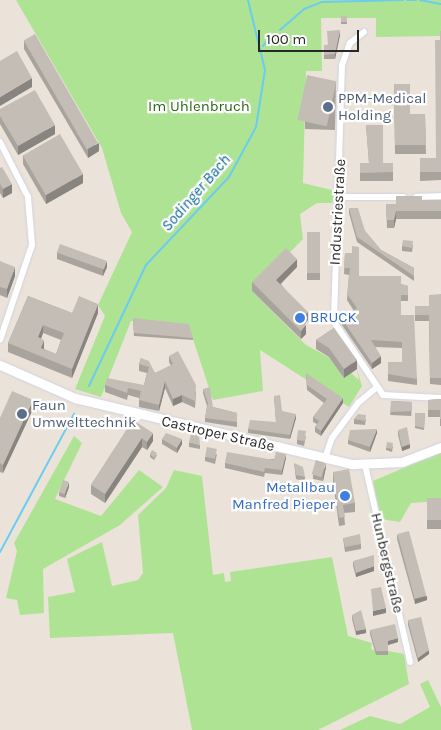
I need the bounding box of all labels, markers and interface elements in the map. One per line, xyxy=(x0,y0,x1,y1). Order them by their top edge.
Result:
scale bar xyxy=(261,20,362,52)
text: 100 m xyxy=(266,30,306,48)
place label: PPM-Medical Holding xyxy=(338,89,426,124)
park label: Im Uhlenbruch xyxy=(148,98,250,116)
marker: PPM-Medical Holding xyxy=(322,101,334,113)
water label: Sodinger Bach xyxy=(157,151,235,235)
street label: Industriestraße xyxy=(326,158,350,266)
place label: BRUCK xyxy=(310,309,357,327)
marker: BRUCK xyxy=(294,312,306,324)
place label: Faun Umwelttechnik xyxy=(32,396,136,431)
marker: Faun Umwelttechnik xyxy=(16,408,28,420)
street label: Castroper Straße xyxy=(160,412,276,456)
place label: Metallbau Manfred Pieper xyxy=(232,478,335,513)
marker: Metallbau Manfred Pieper xyxy=(339,490,351,502)
street label: Hunbergstraße xyxy=(367,511,407,615)

